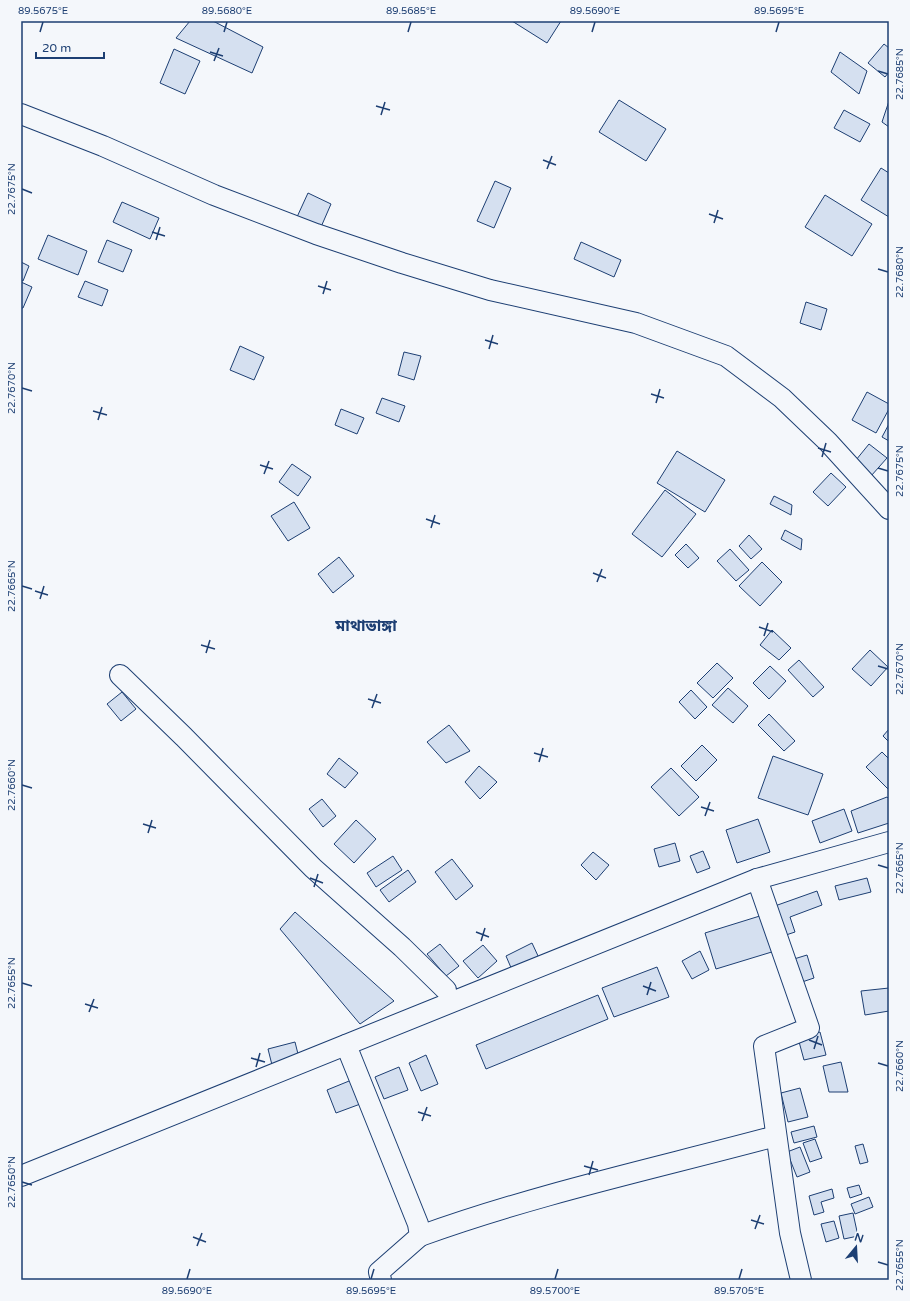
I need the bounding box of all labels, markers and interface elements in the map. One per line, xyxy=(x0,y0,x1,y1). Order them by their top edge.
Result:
text: 89.5675°E xyxy=(18,5,68,17)
text: 89.5680°E xyxy=(202,5,252,17)
text: 89.5685°E xyxy=(386,5,436,17)
text: 89.5690°E xyxy=(570,5,620,17)
text: 89.5695°E xyxy=(754,5,804,17)
scale bar xyxy=(36,34,104,60)
text: 20 m xyxy=(42,41,71,55)
text: 22.7685°N xyxy=(894,48,906,100)
text: 22.7675°N xyxy=(6,163,18,215)
text: 22.7680°N xyxy=(894,246,906,298)
text: 22.7670°N xyxy=(6,362,18,414)
text: 22.7675°N xyxy=(894,445,906,497)
text: 22.7665°N xyxy=(6,560,18,612)
district label: মাথাভাঙ্গা xyxy=(334,616,397,636)
text: 22.7670°N xyxy=(894,643,906,695)
text: 22.7660°N xyxy=(6,759,18,811)
text: 22.7665°N xyxy=(894,842,906,894)
text: 22.7655°N xyxy=(6,957,18,1009)
text: 22.7660°N xyxy=(894,1040,906,1092)
text: 22.7650°N xyxy=(6,1156,18,1208)
north arrow xyxy=(836,1227,876,1267)
text: N xyxy=(853,1230,865,1246)
text: 22.7655°N xyxy=(894,1239,906,1291)
text: 89.5690°E xyxy=(162,1285,212,1297)
text: 89.5695°E xyxy=(346,1285,396,1297)
text: 89.5700°E xyxy=(530,1285,580,1297)
text: 89.5705°E xyxy=(714,1285,764,1297)

